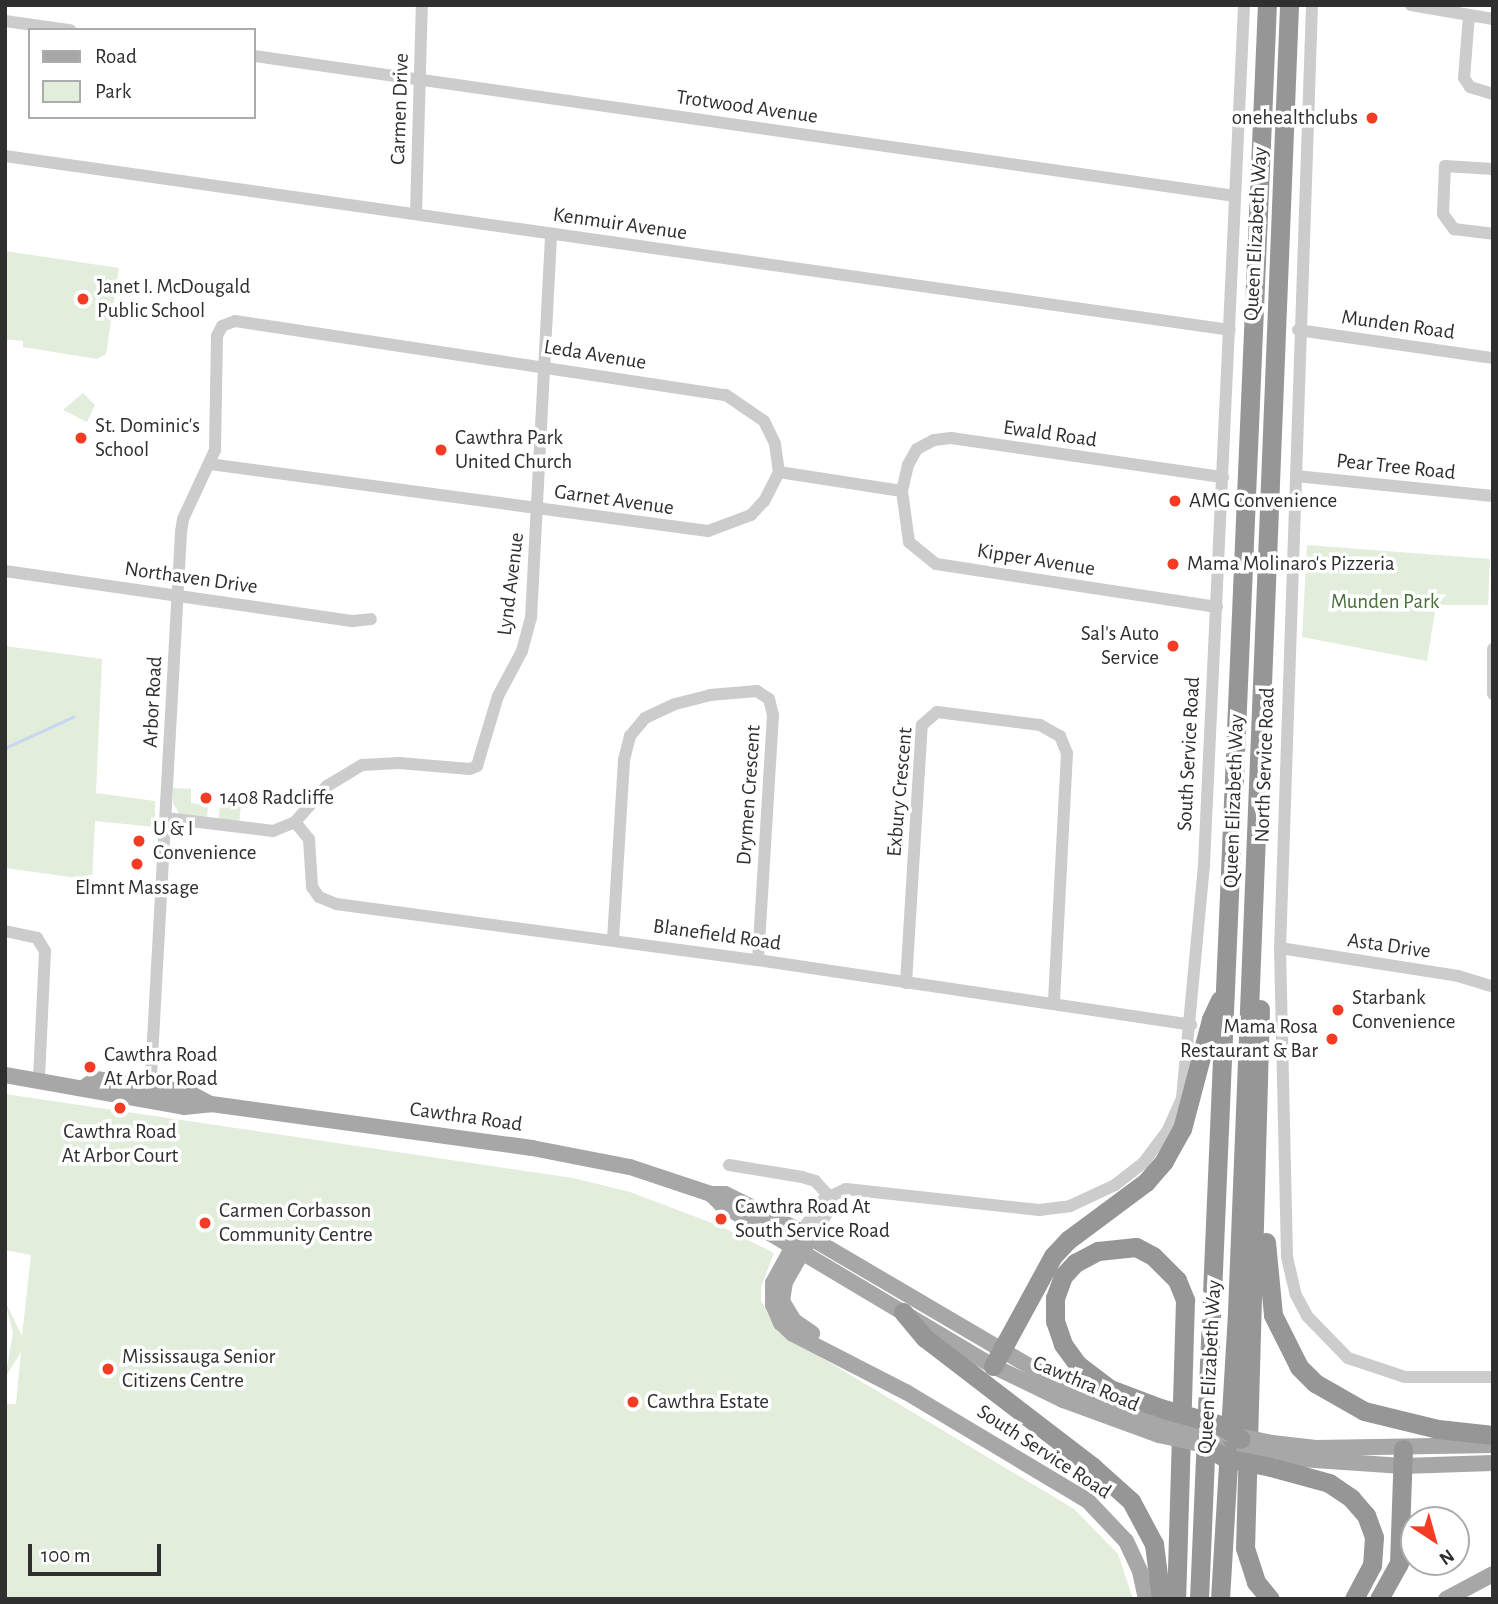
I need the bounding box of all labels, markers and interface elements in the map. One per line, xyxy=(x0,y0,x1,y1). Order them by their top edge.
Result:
legend xyxy=(28,28,256,119)
text: Road xyxy=(95,46,137,67)
street label: Carmen Drive xyxy=(385,53,415,165)
text: Park xyxy=(95,81,131,102)
street label: Trotwood Avenue xyxy=(675,85,819,129)
place label: onehealthclubs xyxy=(1232,105,1358,131)
marker: onehealthclubs xyxy=(1364,110,1380,126)
street label: Queen Elizabeth Way xyxy=(1239,146,1273,322)
street label: Kenmuir Avenue xyxy=(551,202,689,246)
place label: Janet I. McDougald Public School xyxy=(97,274,250,324)
marker: Janet I. McDougald Public School xyxy=(75,291,91,307)
street label: Munden Road xyxy=(1340,305,1456,345)
street label: Leda Avenue xyxy=(542,334,648,376)
place label: St. Dominic's School xyxy=(95,413,200,463)
street label: Ewald Road xyxy=(1002,415,1098,453)
place label: Cawthra Park United Church xyxy=(455,425,572,475)
marker: St. Dominic's School xyxy=(73,430,89,446)
marker: Cawthra Park United Church xyxy=(433,442,449,458)
street label: Pear Tree Road xyxy=(1335,448,1457,486)
street label: Garnet Avenue xyxy=(553,479,675,521)
place label: AMG Convenience xyxy=(1189,488,1337,514)
marker: AMG Convenience xyxy=(1167,493,1183,509)
street label: Lynd Avenue xyxy=(492,531,530,637)
street label: Kipper Avenue xyxy=(975,538,1097,582)
place label: Mama Molinaro's Pizzeria xyxy=(1187,551,1395,577)
street label: Northaven Drive xyxy=(123,556,259,600)
marker: Mama Molinaro's Pizzeria xyxy=(1165,556,1181,572)
park label: Munden Park xyxy=(1331,589,1439,615)
place label: Sal's Auto Service xyxy=(1081,621,1159,671)
marker: Sal's Auto Service xyxy=(1165,638,1181,654)
street label: Arbor Road xyxy=(138,656,168,748)
street label: South Service Road xyxy=(1172,676,1206,832)
street label: North Service Road xyxy=(1250,687,1280,843)
street label: Queen Elizabeth Way xyxy=(1218,714,1250,888)
street label: Drymen Crescent xyxy=(732,724,766,866)
street label: Exbury Crescent xyxy=(882,726,918,858)
place label: 1408 Radcliffe xyxy=(220,785,334,811)
marker: 1408 Radcliffe xyxy=(198,790,214,806)
place label: U & I Convenience xyxy=(153,816,257,866)
marker: U & I Convenience xyxy=(131,833,147,849)
marker: Elmnt Massage xyxy=(129,856,145,872)
place label: Elmnt Massage xyxy=(75,875,199,901)
street label: Blanefield Road xyxy=(651,914,783,956)
street label: Asta Drive xyxy=(1346,928,1432,964)
place label: Starbank Convenience xyxy=(1352,985,1456,1035)
marker: Starbank Convenience xyxy=(1330,1002,1346,1018)
place label: Mama Rosa Restaurant & Bar xyxy=(1180,1014,1318,1064)
marker: Mama Rosa Restaurant & Bar xyxy=(1324,1031,1340,1047)
place label: Cawthra Road At Arbor Road xyxy=(104,1042,218,1092)
marker: Cawthra Road At Arbor Road xyxy=(82,1059,98,1075)
street label: Cawthra Road xyxy=(408,1097,524,1137)
marker: Cawthra Road At Arbor Court xyxy=(112,1100,128,1116)
place label: Cawthra Road At Arbor Court xyxy=(62,1119,178,1169)
place label: Cawthra Road At South Service Road xyxy=(735,1194,890,1244)
place label: Carmen Corbasson Community Centre xyxy=(219,1198,373,1248)
marker: Cawthra Road At South Service Road xyxy=(713,1211,729,1227)
marker: Carmen Corbasson Community Centre xyxy=(197,1215,213,1231)
street label: Queen Elizabeth Way xyxy=(1193,1279,1227,1455)
place label: Mississauga Senior Citizens Centre xyxy=(122,1344,275,1394)
street label: Cawthra Road xyxy=(1029,1350,1143,1418)
marker: Mississauga Senior Citizens Centre xyxy=(100,1361,116,1377)
place label: Cawthra Estate xyxy=(647,1389,769,1415)
marker: Cawthra Estate xyxy=(625,1394,641,1410)
street label: South Service Road xyxy=(972,1399,1116,1505)
north arrow xyxy=(1400,1506,1470,1576)
scale bar xyxy=(32,1530,164,1574)
text: 100 m xyxy=(41,1545,91,1566)
text: N xyxy=(1436,1545,1457,1568)

